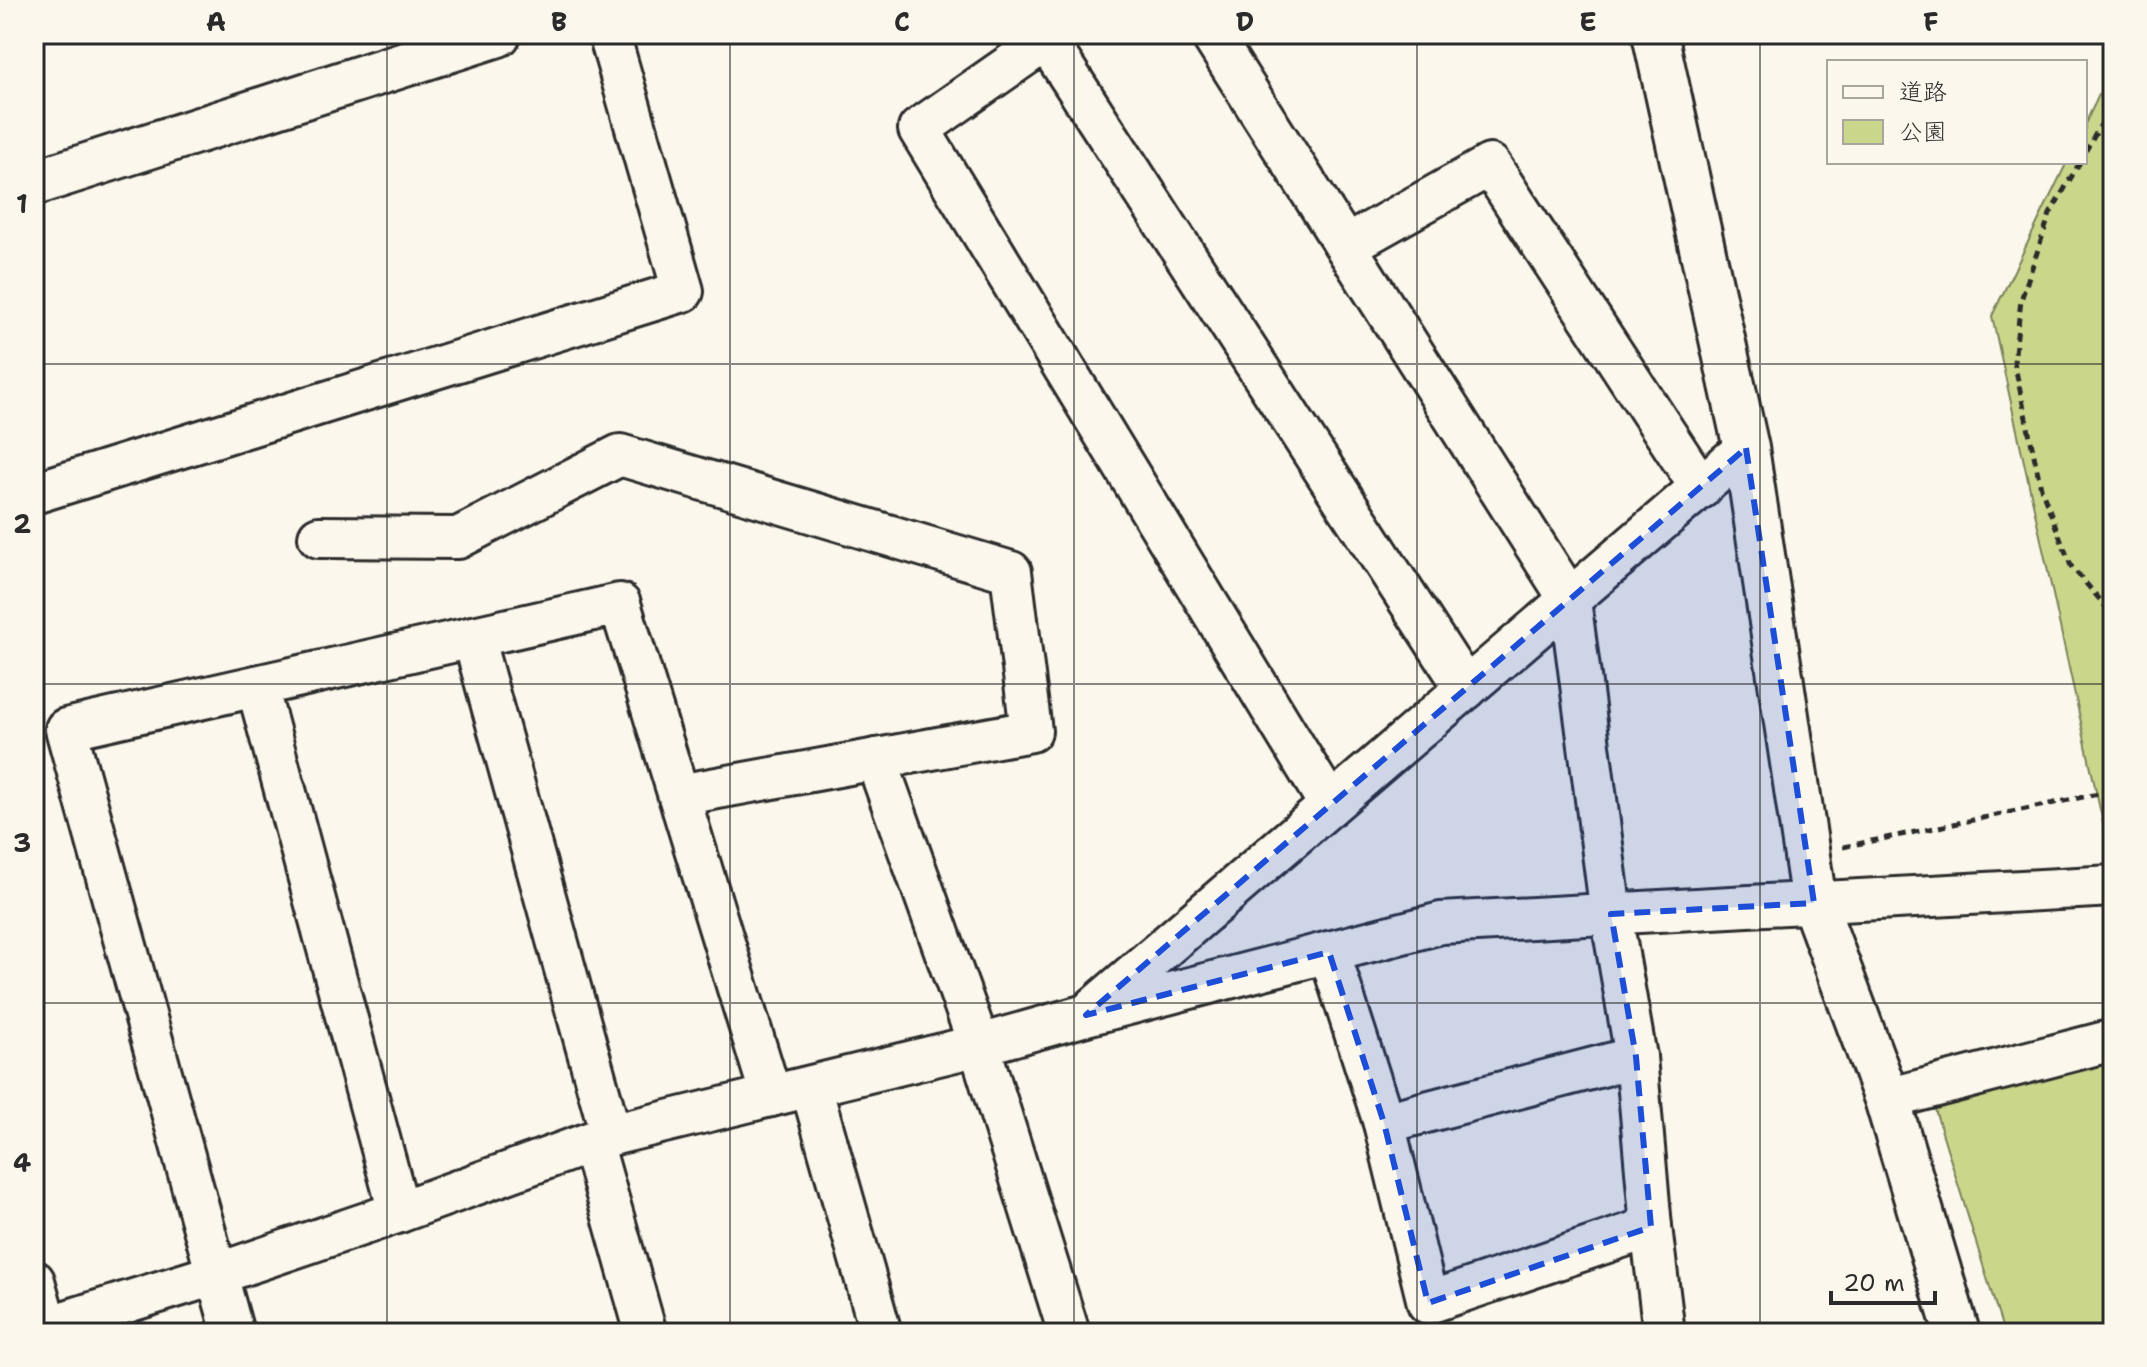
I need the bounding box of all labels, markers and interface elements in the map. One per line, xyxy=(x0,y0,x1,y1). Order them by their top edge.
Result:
text: A xyxy=(206,4,226,39)
text: B xyxy=(551,4,567,39)
text: C xyxy=(894,4,910,39)
text: D xyxy=(1236,4,1254,39)
text: E xyxy=(1579,4,1597,39)
text: F xyxy=(1923,4,1939,39)
legend xyxy=(1827,60,2087,164)
text: 道路 xyxy=(1899,76,1947,108)
text: 公園 xyxy=(1899,116,1947,148)
text: 1 xyxy=(16,186,28,221)
text: 2 xyxy=(13,506,31,541)
text: 3 xyxy=(13,825,31,860)
text: 4 xyxy=(13,1145,31,1180)
scale bar xyxy=(1831,1255,1935,1305)
text: 20 m xyxy=(1843,1267,1905,1299)

